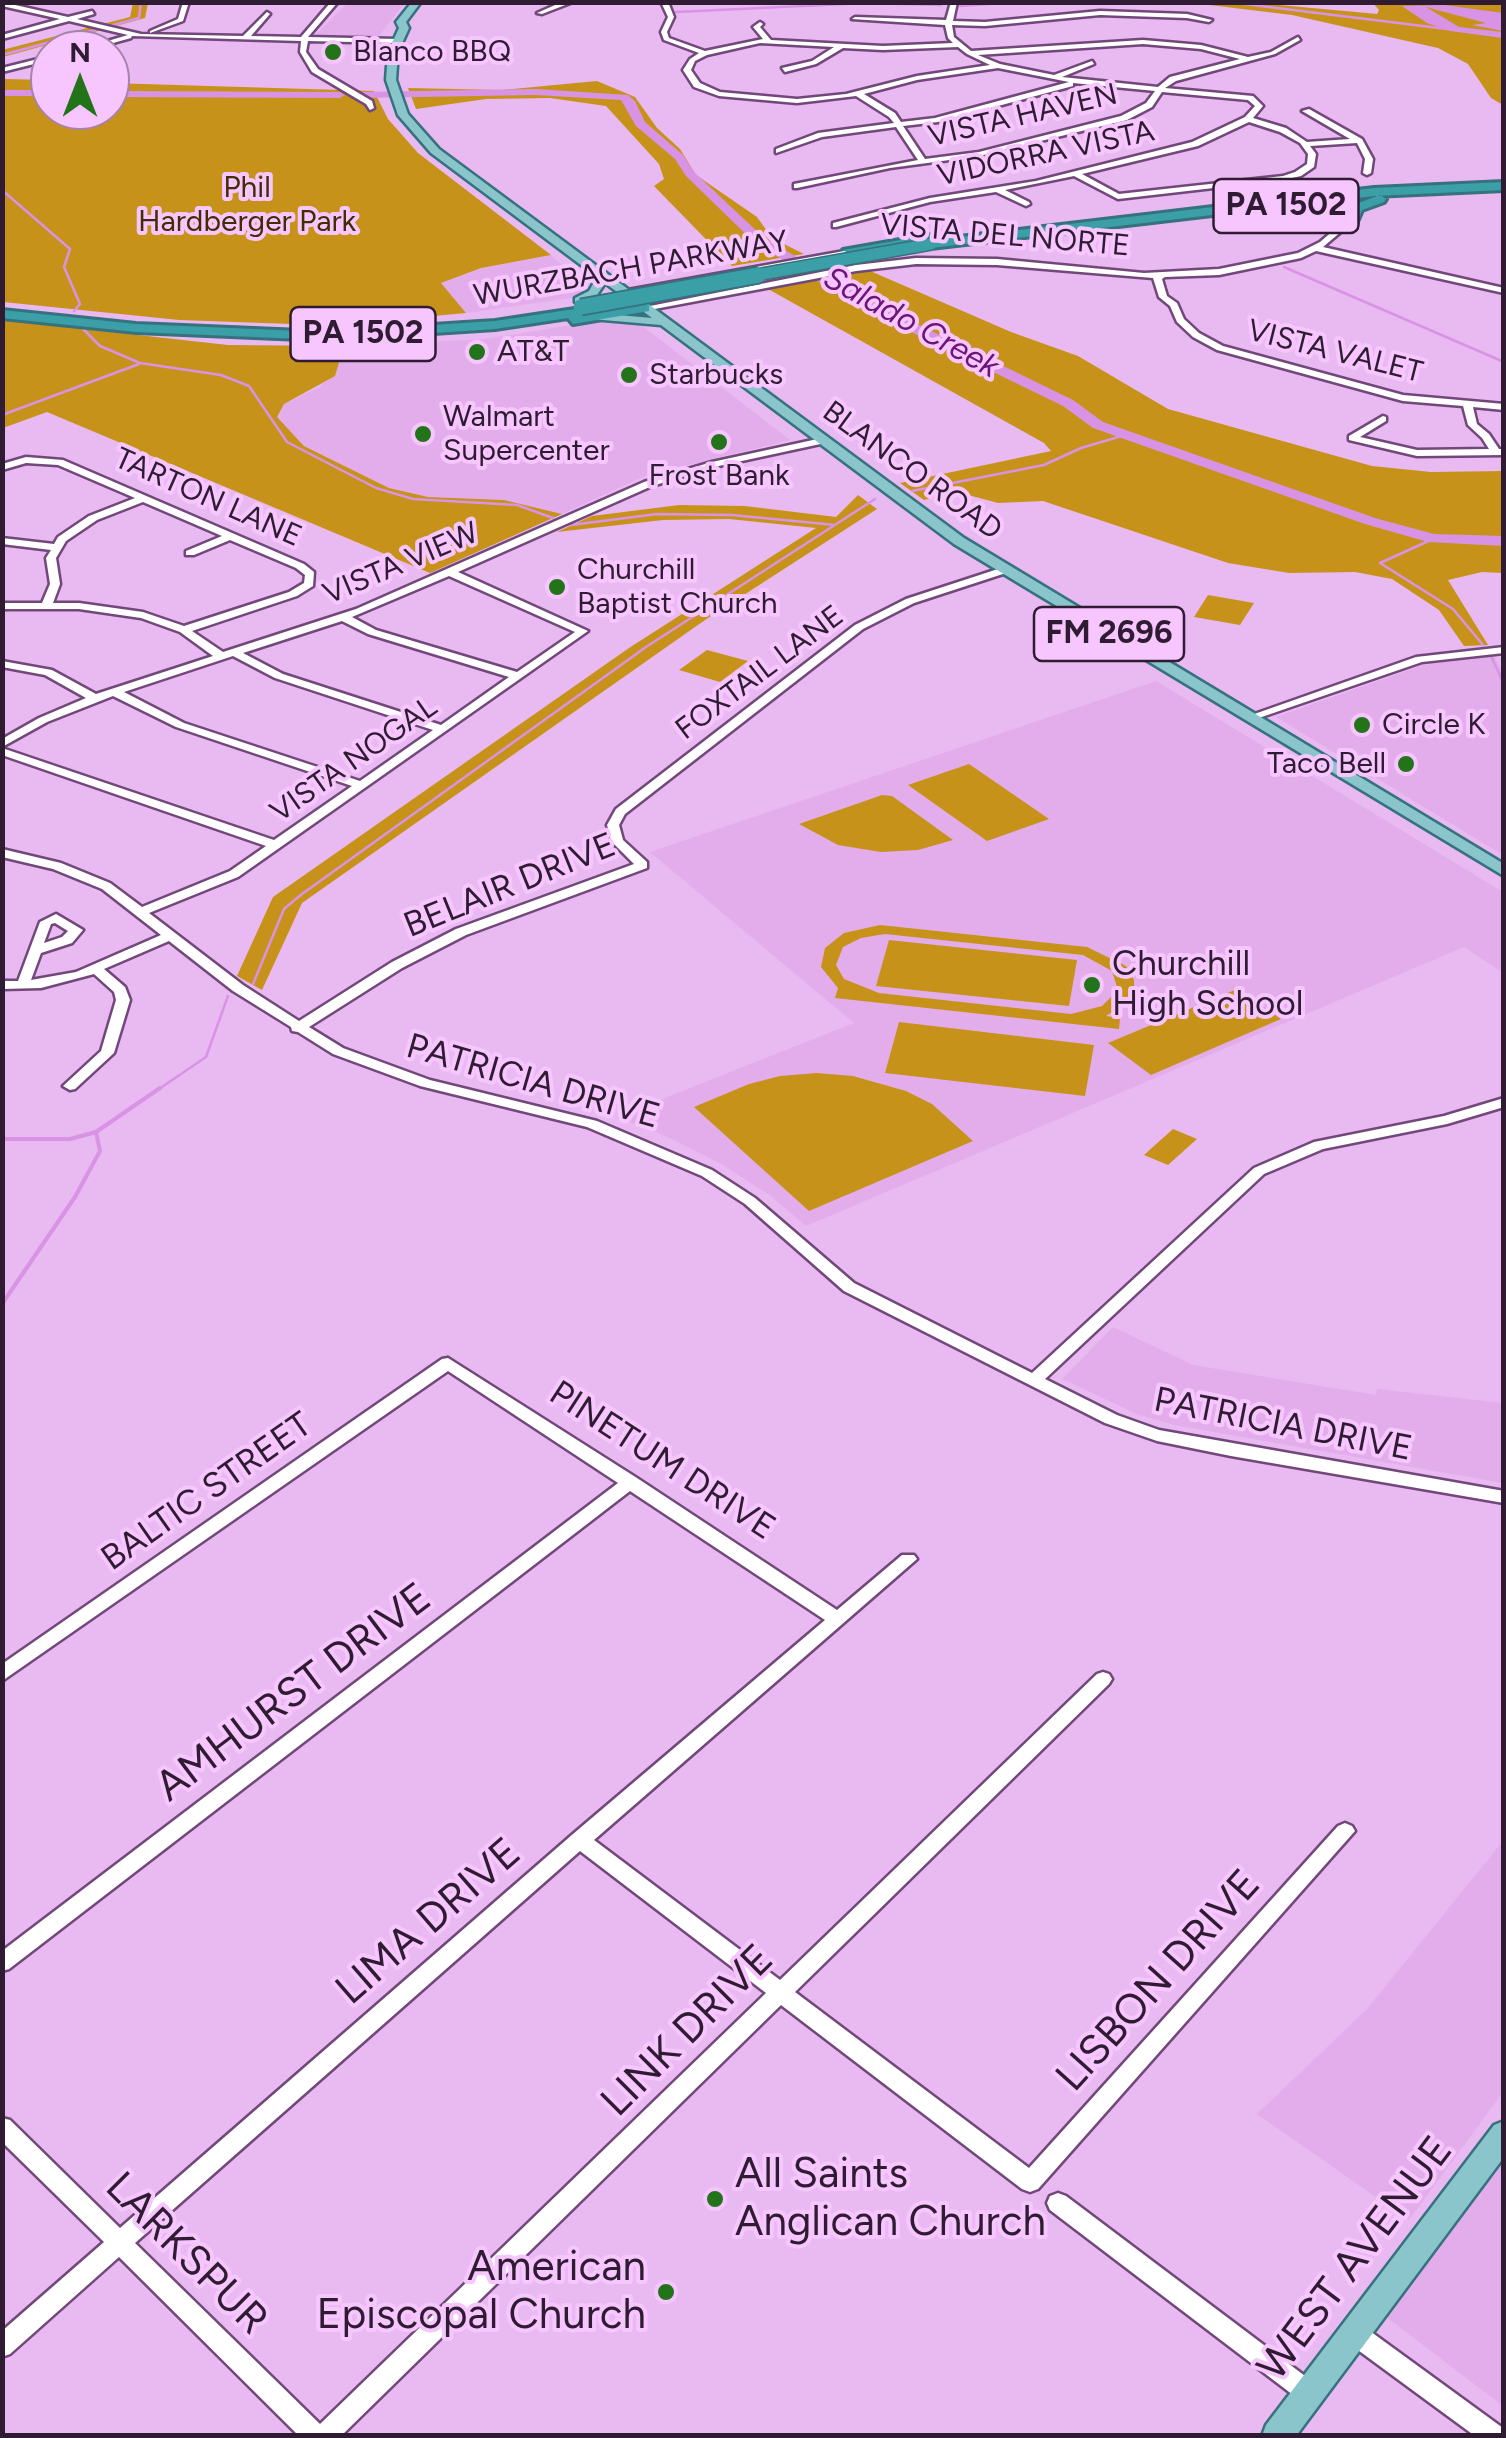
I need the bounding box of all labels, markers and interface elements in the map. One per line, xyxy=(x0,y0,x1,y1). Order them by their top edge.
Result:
north arrow xyxy=(30,30,130,130)
place label: Blanco BBQ xyxy=(353,34,511,70)
text: N xyxy=(69,35,91,69)
marker: Blanco BBQ xyxy=(322,41,344,63)
street label: VISTA HAVEN xyxy=(925,77,1121,155)
street label: VIDORRA VISTA xyxy=(935,113,1157,195)
park label: Phil Hardberger Park xyxy=(138,170,356,240)
road number: PA 1502 xyxy=(1214,179,1358,233)
street label: VISTA DEL NORTE xyxy=(879,207,1131,265)
street label: WURZBACH PARKWAY xyxy=(471,224,791,314)
water label: Salado Creek xyxy=(817,259,1005,387)
road number: PA 1502 xyxy=(290,307,436,361)
street label: VISTA VALET xyxy=(1244,313,1426,391)
place label: AT&T xyxy=(497,334,569,370)
marker: AT&T xyxy=(466,341,488,363)
place label: Starbucks xyxy=(649,357,783,393)
marker: Starbucks xyxy=(618,364,640,386)
street label: BLANCO ROAD xyxy=(815,394,1009,548)
place label: Walmart Supercenter xyxy=(443,399,610,470)
marker: Walmart Supercenter xyxy=(412,423,434,445)
marker: Frost Bank xyxy=(708,431,730,453)
street label: TARTON LANE xyxy=(109,441,307,555)
place label: Frost Bank xyxy=(648,458,790,494)
street label: VISTA VIEW xyxy=(318,515,484,613)
place label: Churchill Baptist Church xyxy=(577,552,778,622)
marker: Churchill Baptist Church xyxy=(546,576,568,598)
street label: FOXTAIL LANE xyxy=(669,598,851,748)
road number: FM 2696 xyxy=(1034,607,1184,661)
street label: VISTA NOGAL xyxy=(264,689,444,831)
place label: Circle K xyxy=(1382,707,1486,743)
marker: Circle K xyxy=(1351,714,1373,736)
place label: Taco Bell xyxy=(1267,746,1386,782)
marker: Taco Bell xyxy=(1395,753,1417,775)
street label: BELAIR DRIVE xyxy=(398,824,622,948)
place label: Churchill High School xyxy=(1112,944,1303,1026)
marker: Churchill High School xyxy=(1081,974,1103,996)
street label: PATRICIA DRIVE xyxy=(401,1026,665,1138)
street label: PINETUM DRIVE xyxy=(541,1372,783,1550)
street label: PATRICIA DRIVE xyxy=(1151,1379,1415,1471)
street label: BALTIC STREET xyxy=(94,1404,320,1580)
street label: AMHURST DRIVE xyxy=(147,1573,441,1813)
street label: LIMA DRIVE xyxy=(326,1828,532,2016)
street label: LISBON DRIVE xyxy=(1046,1860,1272,2102)
street label: LINK DRIVE xyxy=(592,1935,784,2127)
street label: WEST AVENUE xyxy=(1248,2127,1464,2391)
place label: All Saints Anglican Church xyxy=(735,2150,1046,2248)
street label: LARKSPUR xyxy=(95,2163,277,2345)
marker: All Saints Anglican Church xyxy=(704,2188,726,2210)
place label: American Episcopal Church xyxy=(317,2243,646,2342)
marker: American Episcopal Church xyxy=(655,2281,677,2303)

